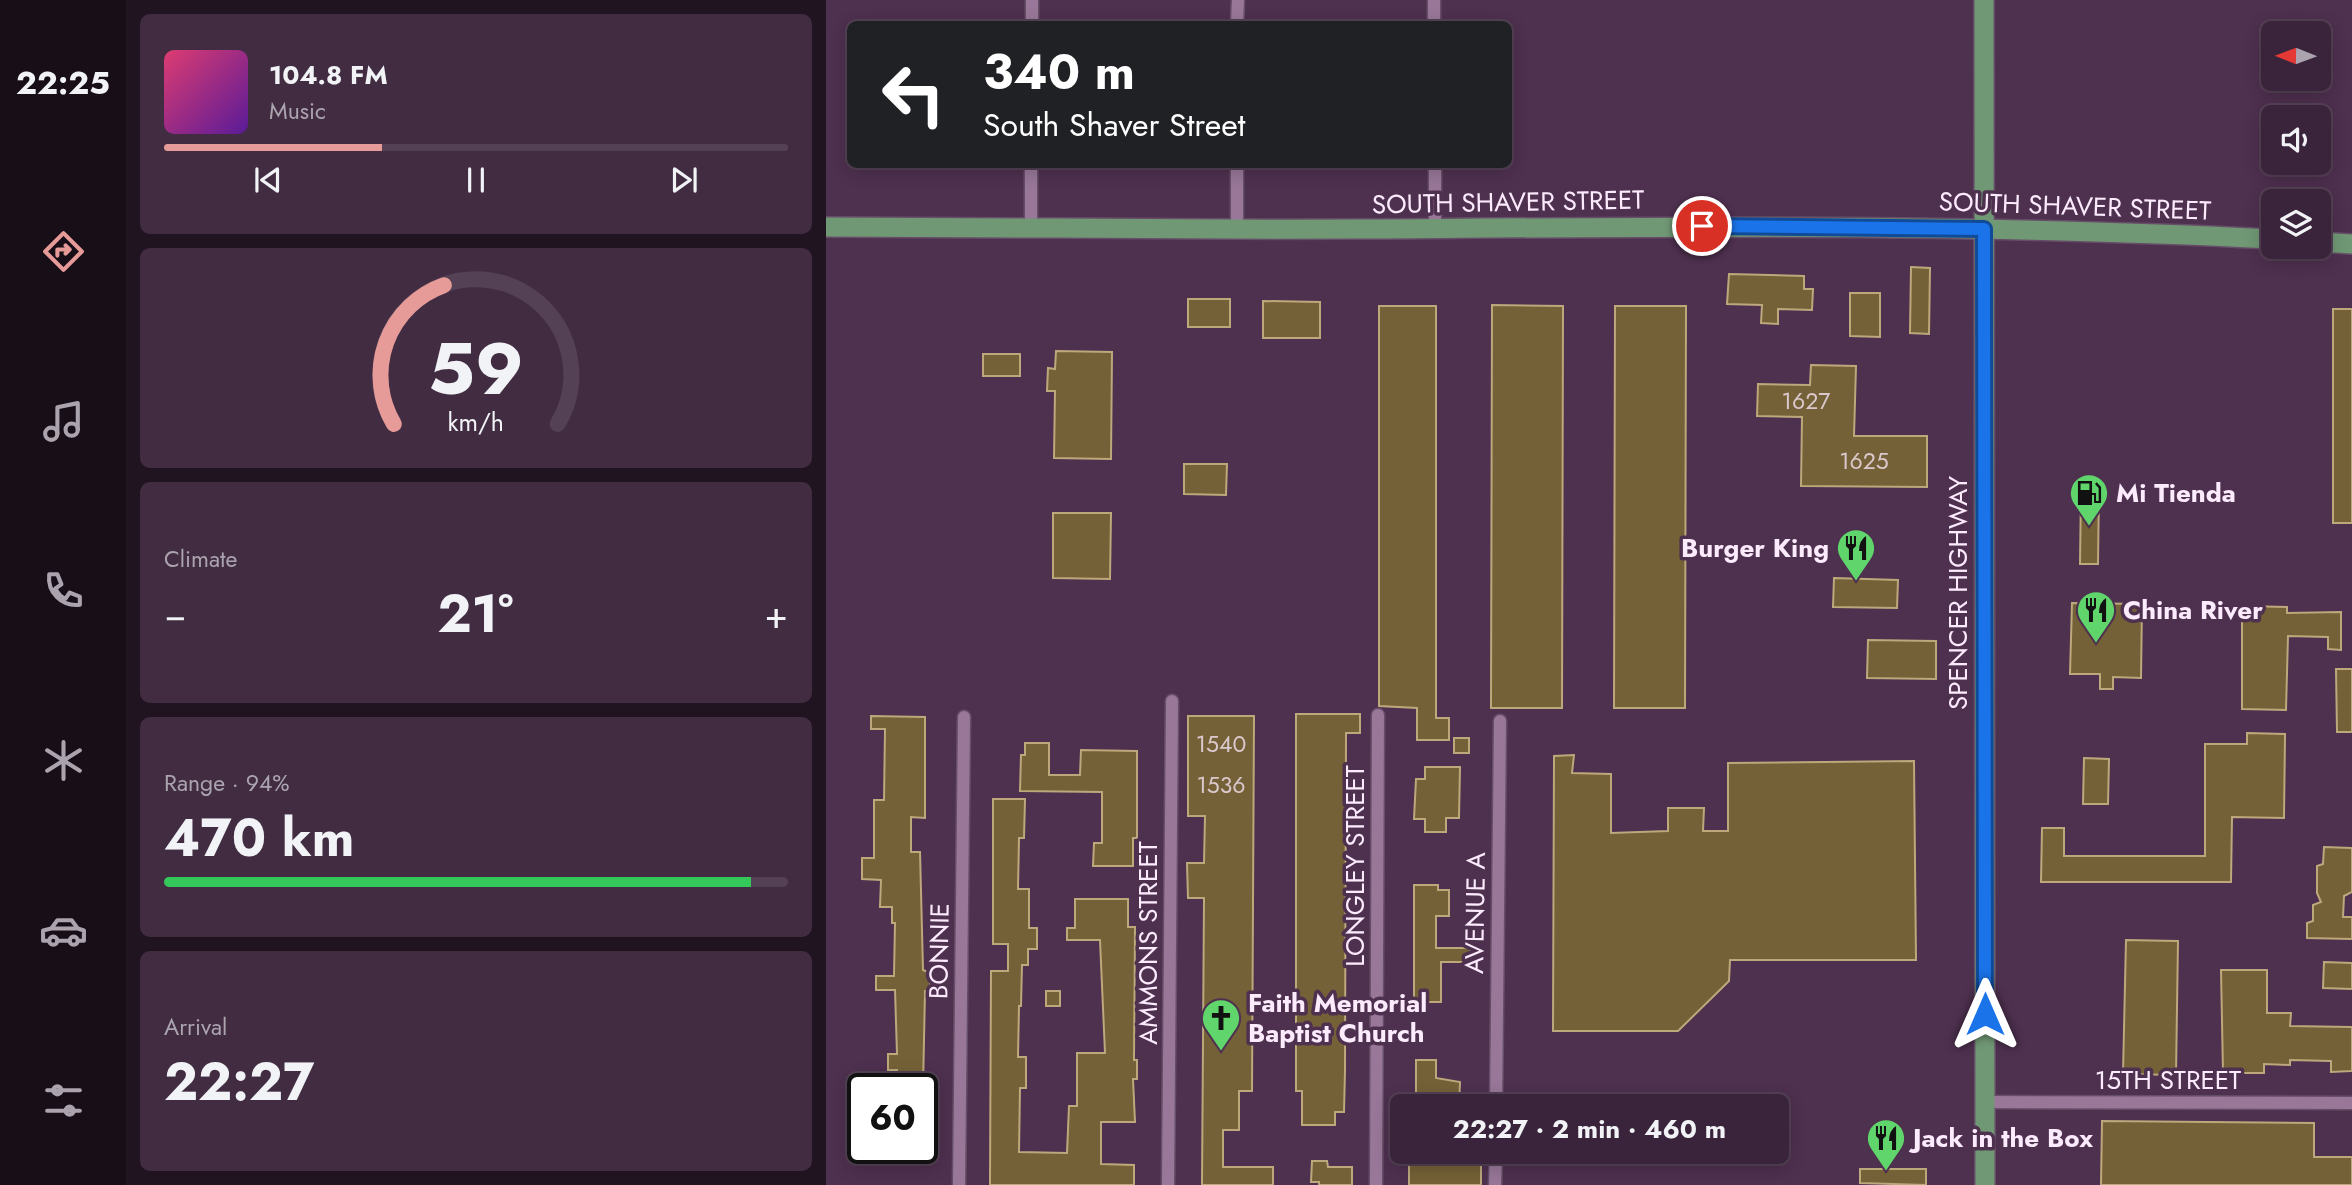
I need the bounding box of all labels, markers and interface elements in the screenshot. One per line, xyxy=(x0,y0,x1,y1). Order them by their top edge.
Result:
north arrow xyxy=(2261,21,2331,91)
map controls xyxy=(2261,21,2331,259)
text: 340 m xyxy=(983,37,1135,107)
icon: left xyxy=(868,49,959,140)
text: 104.8 FM xyxy=(269,56,388,94)
text: 22:25 xyxy=(16,60,110,106)
text: Music xyxy=(269,94,326,128)
text: South Shaver Street xyxy=(983,102,1245,148)
button: sound xyxy=(2261,105,2331,175)
icon: previous xyxy=(249,161,287,199)
icon: pause xyxy=(457,161,495,199)
icon: next xyxy=(665,161,703,199)
street label: SOUTH SHAVER STREET xyxy=(1372,181,1644,223)
street label: SOUTH SHAVER STREET xyxy=(1938,182,2212,230)
button: layers xyxy=(2261,189,2331,259)
pin xyxy=(1672,196,1732,256)
icon: arrive xyxy=(1683,207,1721,245)
icon: directions xyxy=(39,227,88,276)
text: 59 xyxy=(428,317,524,422)
house number: 1627 xyxy=(1782,384,1830,418)
icon: music xyxy=(39,397,88,446)
text: km/h xyxy=(448,404,504,440)
house number: 1625 xyxy=(1839,444,1889,478)
fuel station icon: Mi Tienda xyxy=(2068,472,2110,527)
place label: Mi Tienda xyxy=(2116,474,2236,512)
street label: SPENCER HIGHWAY xyxy=(1939,475,1977,710)
restaurant icon: Burger King xyxy=(1835,527,1877,582)
place label: Burger King xyxy=(1681,529,1829,567)
text: Climate xyxy=(164,542,237,576)
icon: phone xyxy=(39,566,88,615)
text: 21° xyxy=(438,576,514,652)
text: − xyxy=(164,587,186,642)
text: + xyxy=(765,587,788,642)
restaurant icon: China River xyxy=(2075,589,2117,644)
place label: China River xyxy=(2123,591,2263,629)
house number: 1540 xyxy=(1196,727,1246,761)
icon: climate xyxy=(39,736,88,785)
street label: LONGLEY STREET xyxy=(1336,765,1374,967)
text: Range · 94% xyxy=(164,766,290,800)
house number: 1536 xyxy=(1196,768,1246,802)
text: 470 km xyxy=(164,800,354,876)
street label: AMMONS STREET xyxy=(1129,841,1167,1045)
street label: AVENUE A xyxy=(1455,851,1495,974)
street label: BONNIE xyxy=(919,903,959,999)
icon: car xyxy=(39,906,88,955)
position arrow xyxy=(1948,977,2022,1051)
place label: Faith Memorial Baptist Church xyxy=(1248,984,1427,1052)
church icon: Faith Memorial Baptist Church xyxy=(1200,997,1242,1052)
text: Arrival xyxy=(164,1010,227,1044)
text: 22:27 xyxy=(164,1044,314,1120)
street label: 15TH STREET xyxy=(2095,1061,2241,1099)
speed limit sign: 60 xyxy=(847,1073,938,1164)
icon: filters xyxy=(39,1076,88,1125)
text: 22:27 · 2 min · 460 m xyxy=(1453,1110,1726,1148)
restaurant icon: Jack in the Box xyxy=(1865,1117,1907,1172)
place label: Jack in the Box xyxy=(1908,1119,2093,1157)

